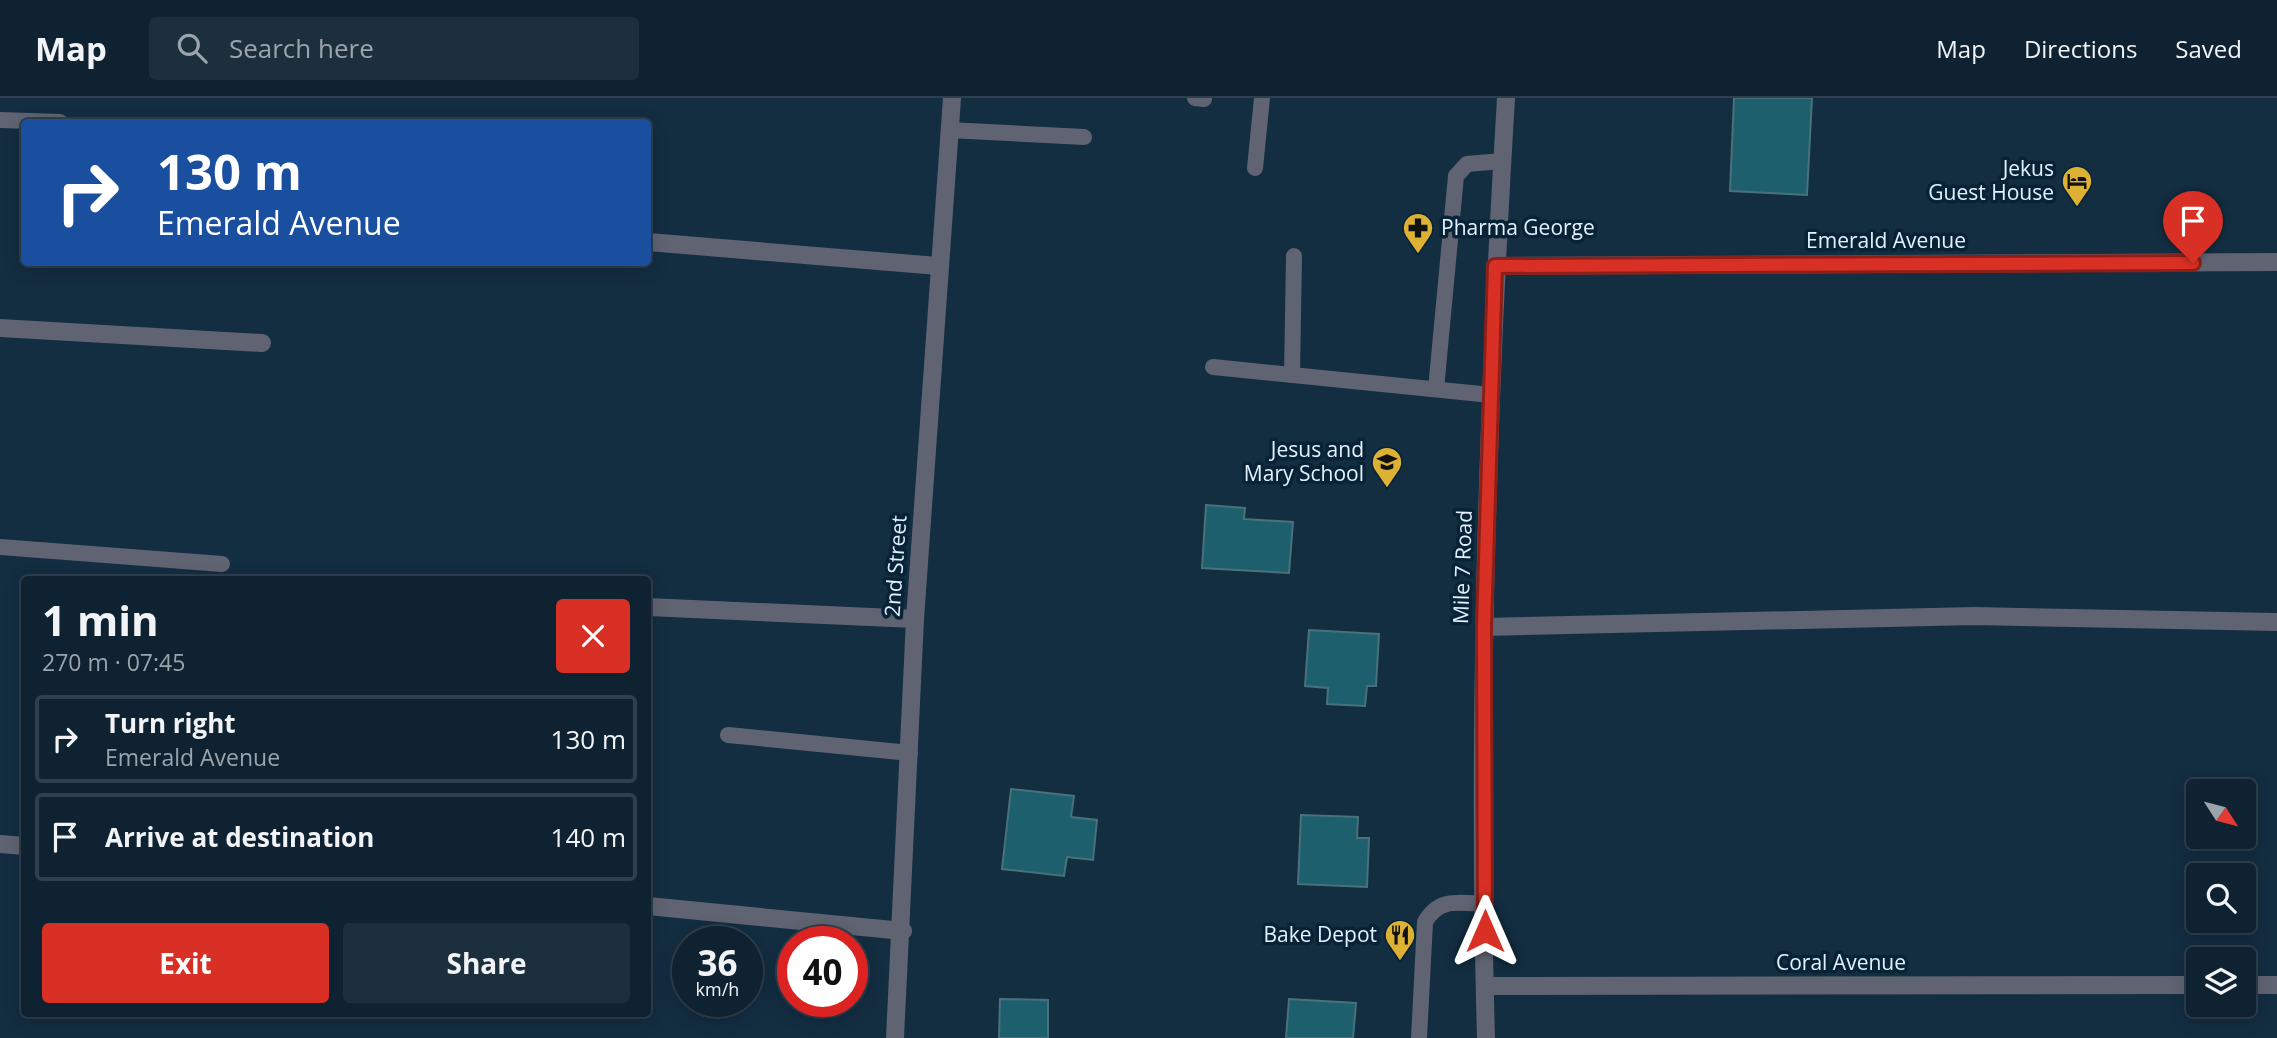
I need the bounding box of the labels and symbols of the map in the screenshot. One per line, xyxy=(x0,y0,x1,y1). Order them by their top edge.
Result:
place label: Jekus Guest House xyxy=(1928,154,2054,206)
hotel icon: Jekus Guest House xyxy=(2060,164,2094,208)
pin xyxy=(2163,191,2223,263)
pharmacy icon: Pharma George xyxy=(1401,211,1435,255)
place label: Pharma George xyxy=(1441,213,1595,241)
street label: Emerald Avenue xyxy=(1806,226,1966,254)
place label: Jesus and Mary School xyxy=(1244,435,1364,487)
school or university icon: Jesus and Mary School xyxy=(1370,445,1404,489)
street label: Mile 7 Road xyxy=(1446,509,1478,625)
street label: 2nd Street xyxy=(877,514,913,618)
north arrow xyxy=(2186,779,2256,849)
position arrow xyxy=(1448,894,1522,968)
restaurant icon: Bake Depot xyxy=(1383,918,1417,962)
place label: Bake Depot xyxy=(1263,920,1377,948)
speed limit sign: 40 xyxy=(777,926,868,1017)
street label: Coral Avenue xyxy=(1776,948,1906,976)

